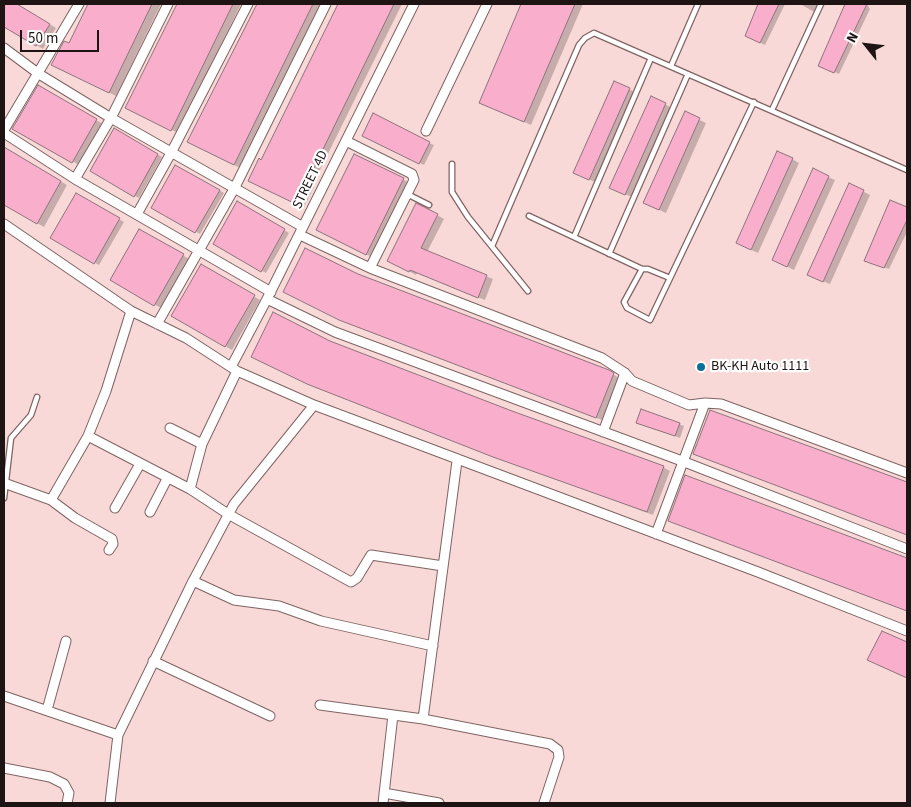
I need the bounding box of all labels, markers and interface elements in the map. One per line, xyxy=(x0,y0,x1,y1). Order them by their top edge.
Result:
scale bar xyxy=(22,20,101,52)
north arrow xyxy=(841,20,891,70)
text: 50 m xyxy=(28,28,58,49)
text: N xyxy=(842,29,864,47)
street label: STREET 4D xyxy=(290,148,332,212)
place label: BK-KH Auto 1111 xyxy=(711,359,809,375)
marker: BK-KH Auto 1111 xyxy=(695,361,707,373)

